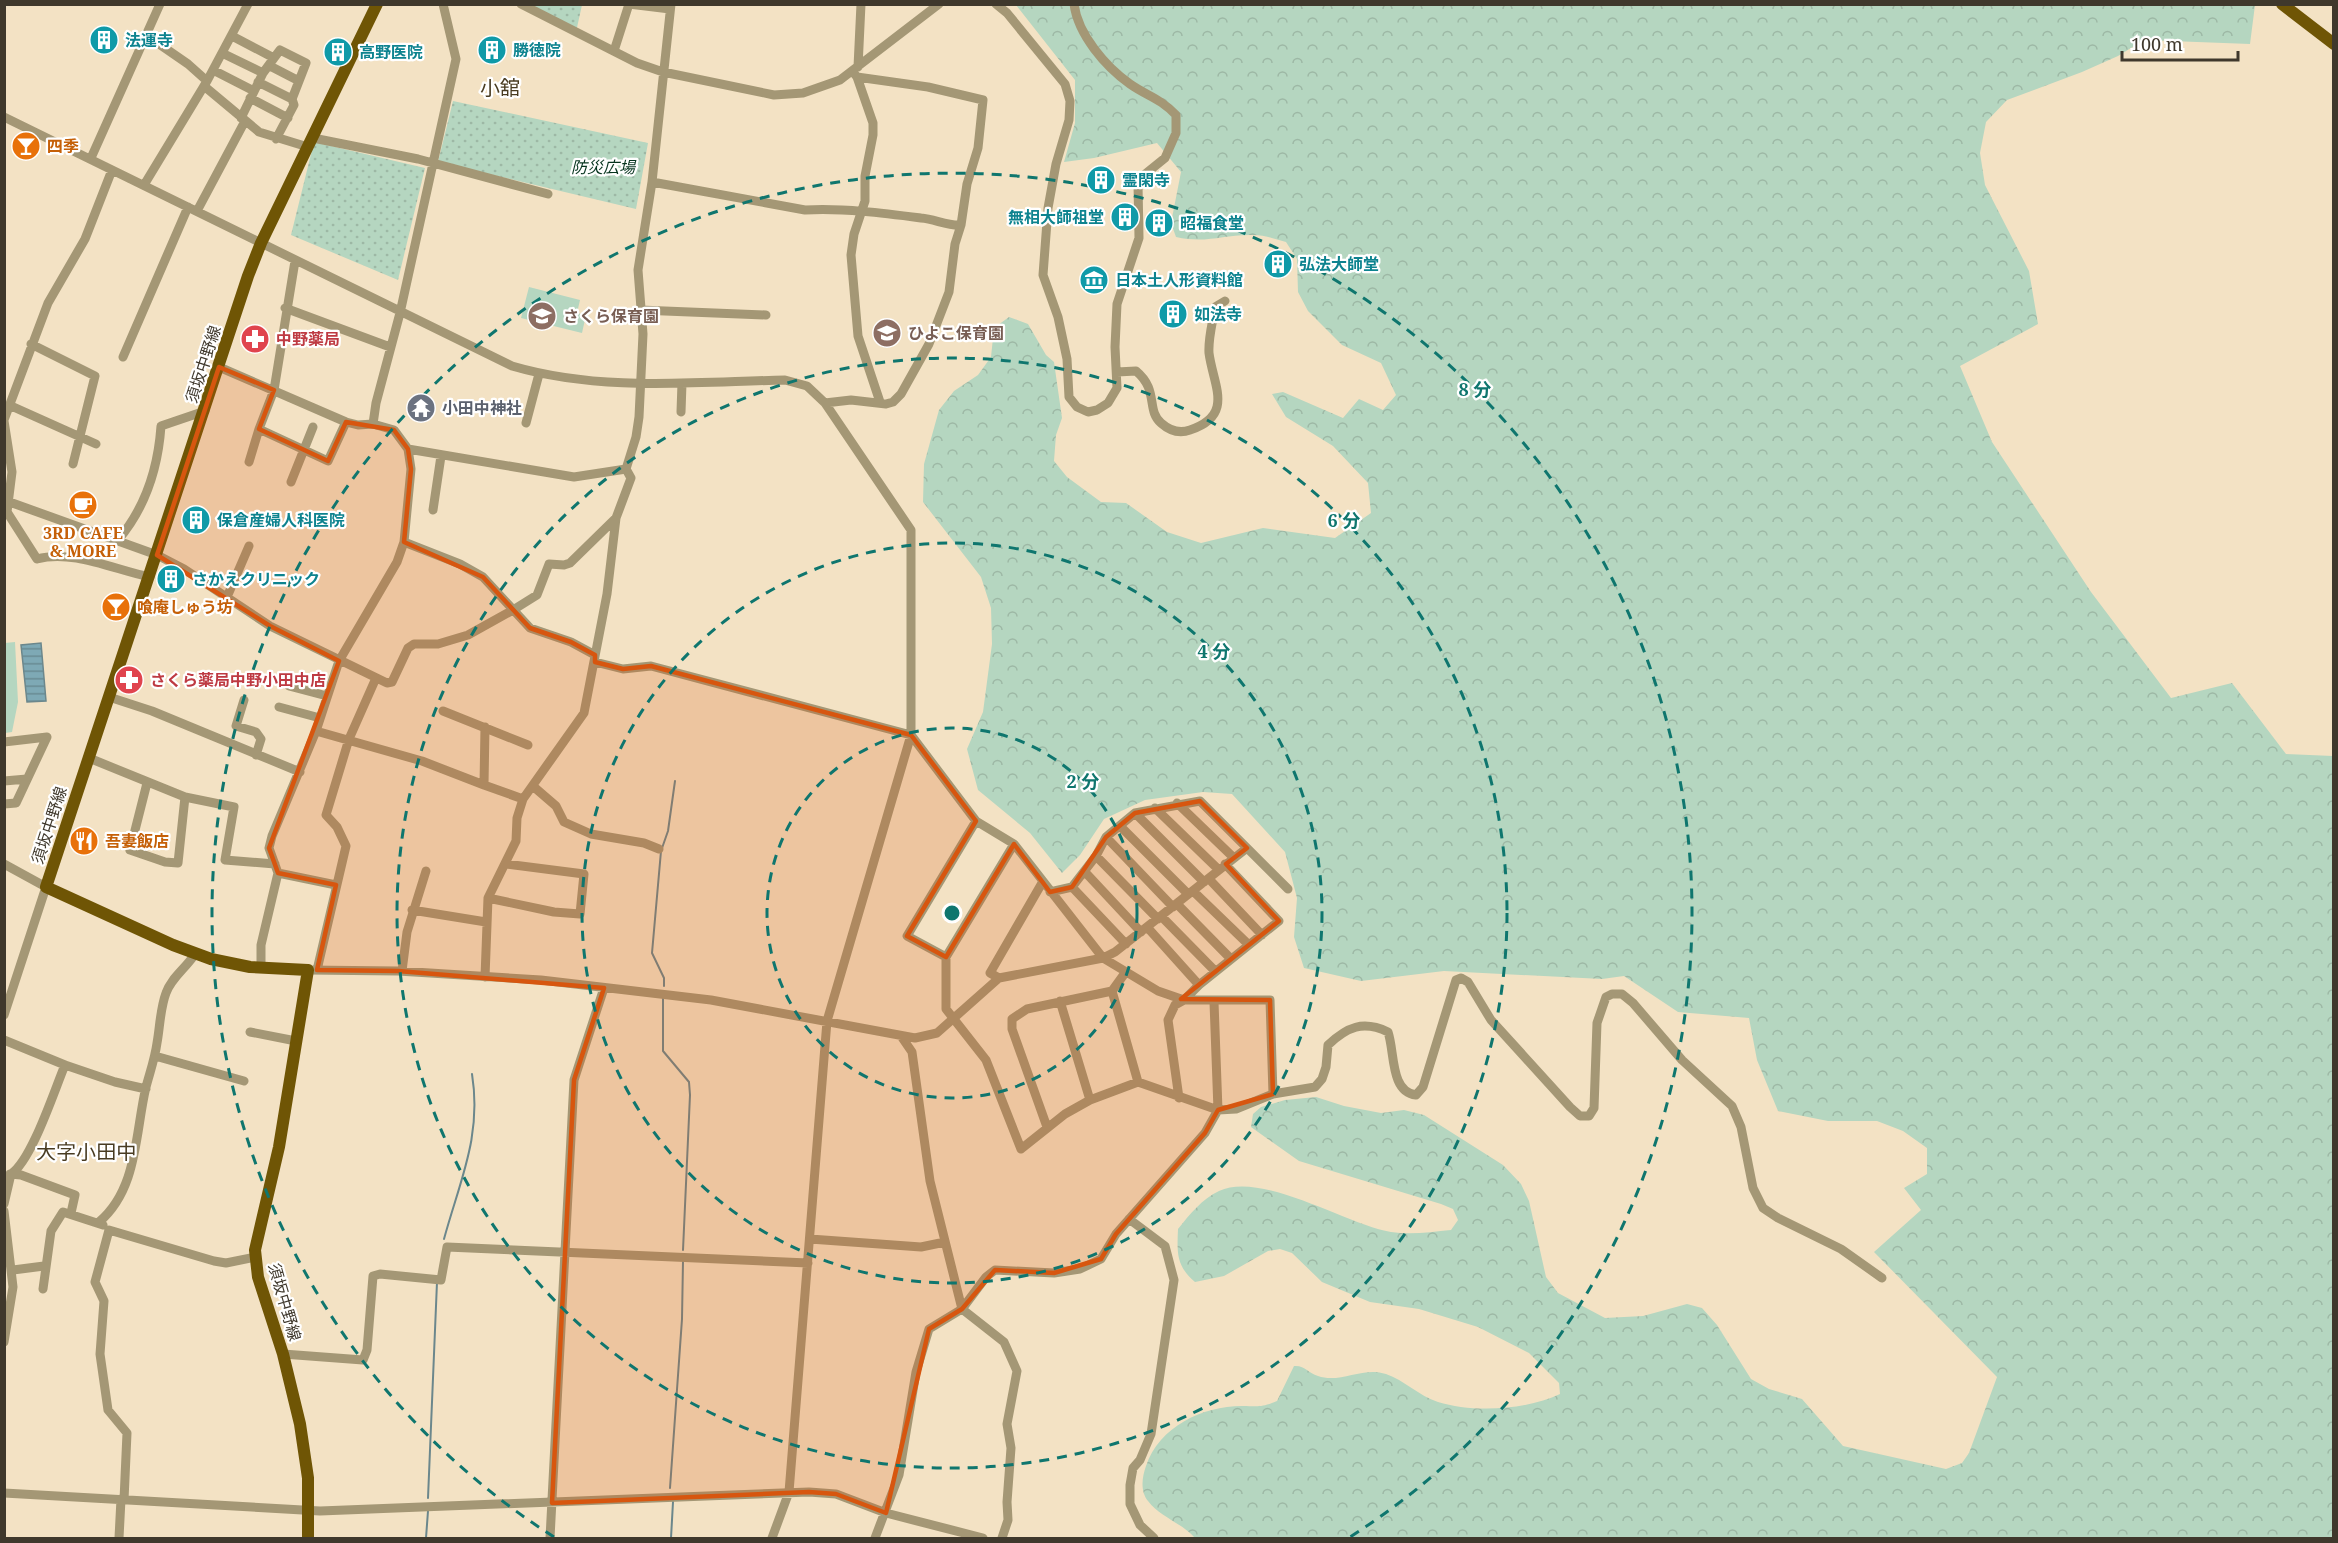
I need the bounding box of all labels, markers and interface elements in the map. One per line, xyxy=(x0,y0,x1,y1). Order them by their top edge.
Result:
building icon: 法運寺 xyxy=(88,24,120,56)
scale bar xyxy=(2122,24,2238,62)
place label: 法運寺 xyxy=(125,29,173,51)
text: 100 m xyxy=(2131,32,2183,56)
building icon: 勝徳院 xyxy=(476,34,508,66)
building icon: 高野医院 xyxy=(322,36,354,68)
place label: 勝徳院 xyxy=(513,39,561,61)
place label: 高野医院 xyxy=(359,41,423,63)
district label: 小舘 xyxy=(480,74,520,101)
bar icon: 四季 xyxy=(10,130,42,162)
place label: 四季 xyxy=(47,135,79,157)
park label: 防災広場 xyxy=(571,156,637,178)
building icon: 霊閑寺 xyxy=(1085,164,1117,196)
place label: 霊閑寺 xyxy=(1122,169,1170,191)
building icon: 無相大師祖堂 xyxy=(1109,201,1141,233)
place label: 無相大師祖堂 xyxy=(1008,206,1104,228)
building icon: 昭福食堂 xyxy=(1143,207,1175,239)
place label: 昭福食堂 xyxy=(1180,212,1244,234)
building icon: 弘法大師堂 xyxy=(1262,248,1294,280)
place label: 弘法大師堂 xyxy=(1299,253,1379,275)
museum icon: 日本土人形資料館 xyxy=(1078,264,1110,296)
place label: 日本土人形資料館 xyxy=(1115,269,1243,291)
building icon: 如法寺 xyxy=(1157,298,1189,330)
school or university icon: さくら保育園 xyxy=(526,300,558,332)
place label: 如法寺 xyxy=(1194,303,1242,325)
place label: さくら保育園 xyxy=(563,305,659,327)
school or university icon: ひよこ保育園 xyxy=(871,317,903,349)
place label: ひよこ保育園 xyxy=(908,322,1004,344)
street label: 須坂中野線 xyxy=(180,323,226,405)
pharmacy icon: 中野薬局 xyxy=(239,323,271,355)
place label: 中野薬局 xyxy=(276,328,340,350)
text: 8 分 xyxy=(1459,377,1491,401)
temple icon: 小田中神社 xyxy=(405,392,437,424)
place label: 小田中神社 xyxy=(442,397,522,419)
cafe icon: 3RD CAFE & MORE xyxy=(67,489,99,521)
building icon: 保倉産婦人科医院 xyxy=(180,504,212,536)
text: 6 分 xyxy=(1328,508,1360,532)
place label: 保倉産婦人科医院 xyxy=(217,509,345,531)
place label: 3RD CAFE & MORE xyxy=(43,522,123,562)
building icon: さかえクリニック xyxy=(155,563,187,595)
place label: さかえクリニック xyxy=(192,568,320,590)
bar icon: 喰庵しゅう坊 xyxy=(100,591,132,623)
place label: 喰庵しゅう坊 xyxy=(137,596,233,618)
text: 4 分 xyxy=(1198,639,1230,663)
pharmacy icon: さくら薬局中野小田中店 xyxy=(113,664,145,696)
place label: さくら薬局中野小田中店 xyxy=(150,669,326,691)
text: 2 分 xyxy=(1067,769,1099,793)
street label: 須坂中野線 xyxy=(26,784,72,866)
restaurant icon: 吾妻飯店 xyxy=(68,825,100,857)
place label: 吾妻飯店 xyxy=(105,830,169,852)
centre of rings xyxy=(942,903,962,923)
district label: 大字小田中 xyxy=(36,1138,136,1165)
street label: 須坂中野線 xyxy=(263,1261,307,1343)

